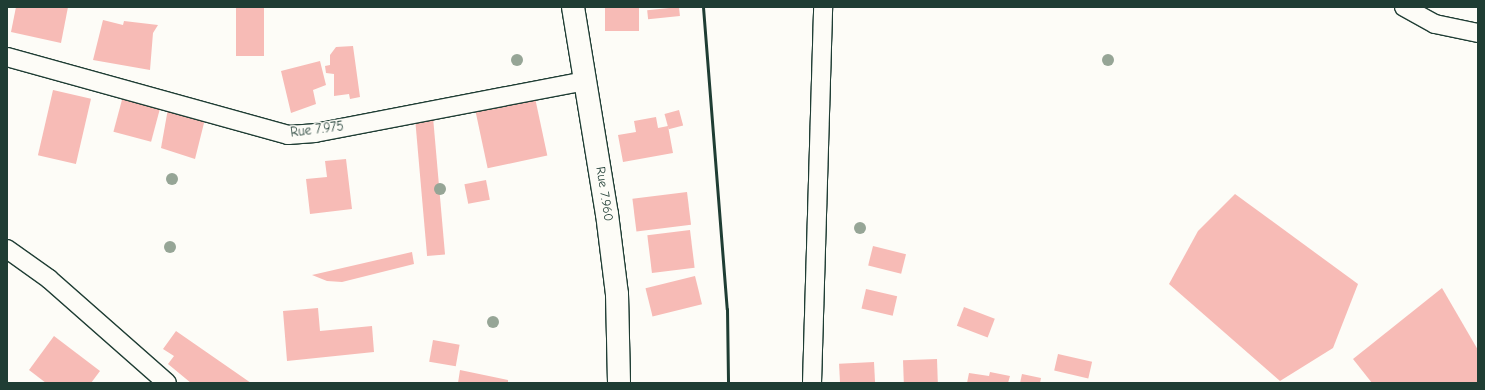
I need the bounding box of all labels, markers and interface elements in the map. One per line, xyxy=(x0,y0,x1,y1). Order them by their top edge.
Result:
street label: Rue 7.975 xyxy=(290,119,344,141)
street label: Rue 7.960 xyxy=(592,165,616,223)

